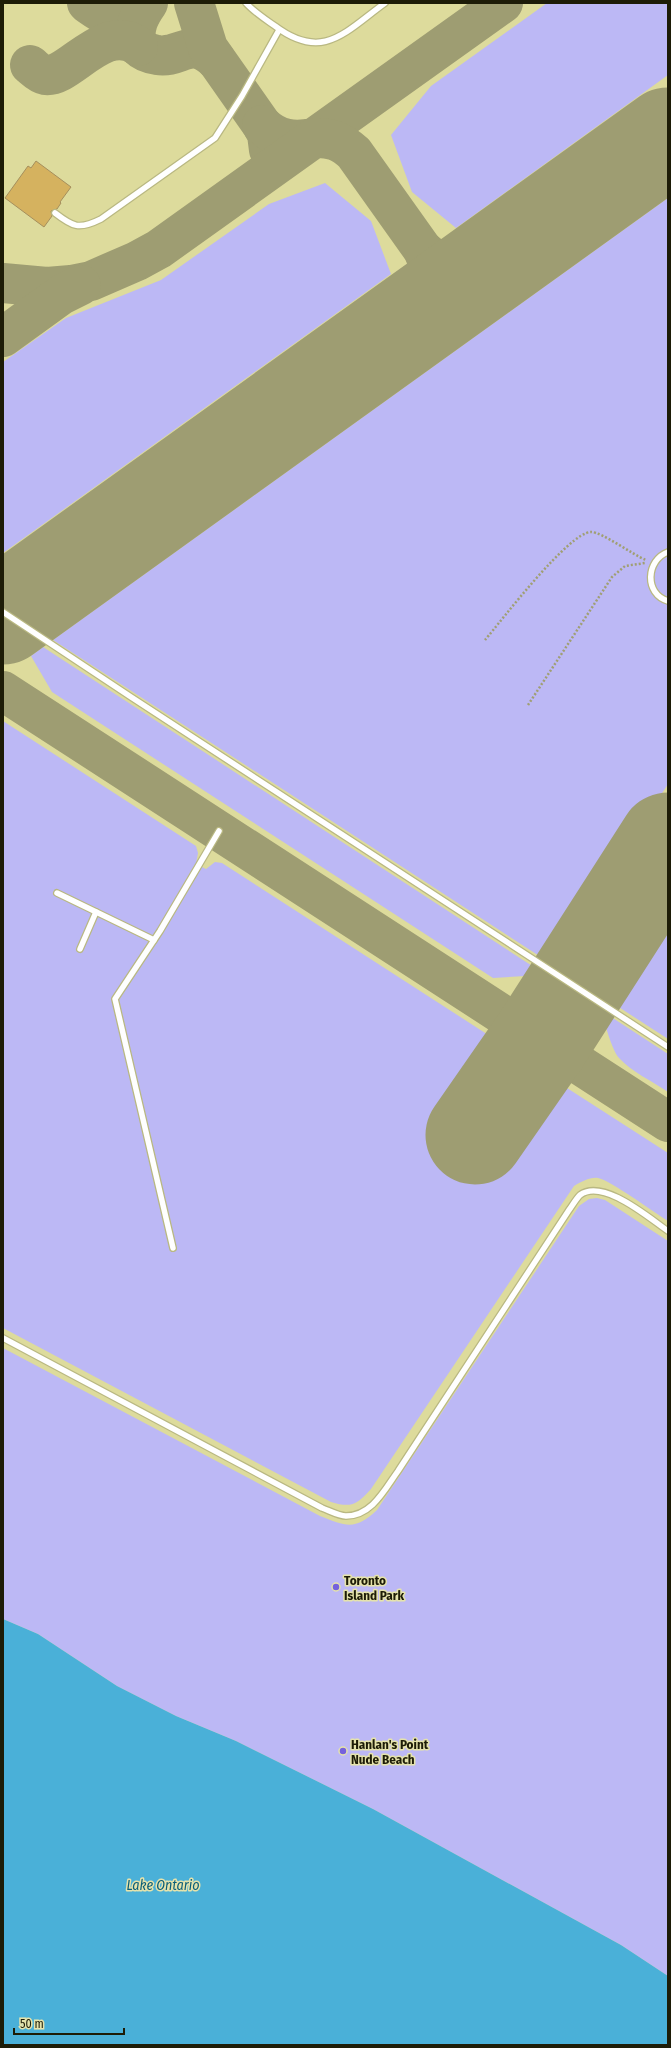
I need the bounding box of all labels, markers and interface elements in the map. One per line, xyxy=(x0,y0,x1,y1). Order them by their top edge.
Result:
place label: Toronto Island Park xyxy=(344,1573,404,1603)
marker: Toronto Island Park xyxy=(331,1582,341,1592)
place label: Hanlan's Point Nude Beach xyxy=(351,1737,429,1767)
marker: Hanlan's Point Nude Beach xyxy=(338,1746,348,1756)
water label: Lake Ontario xyxy=(126,1877,200,1894)
scale bar xyxy=(14,2010,124,2036)
text: 50 m xyxy=(20,2017,44,2031)

